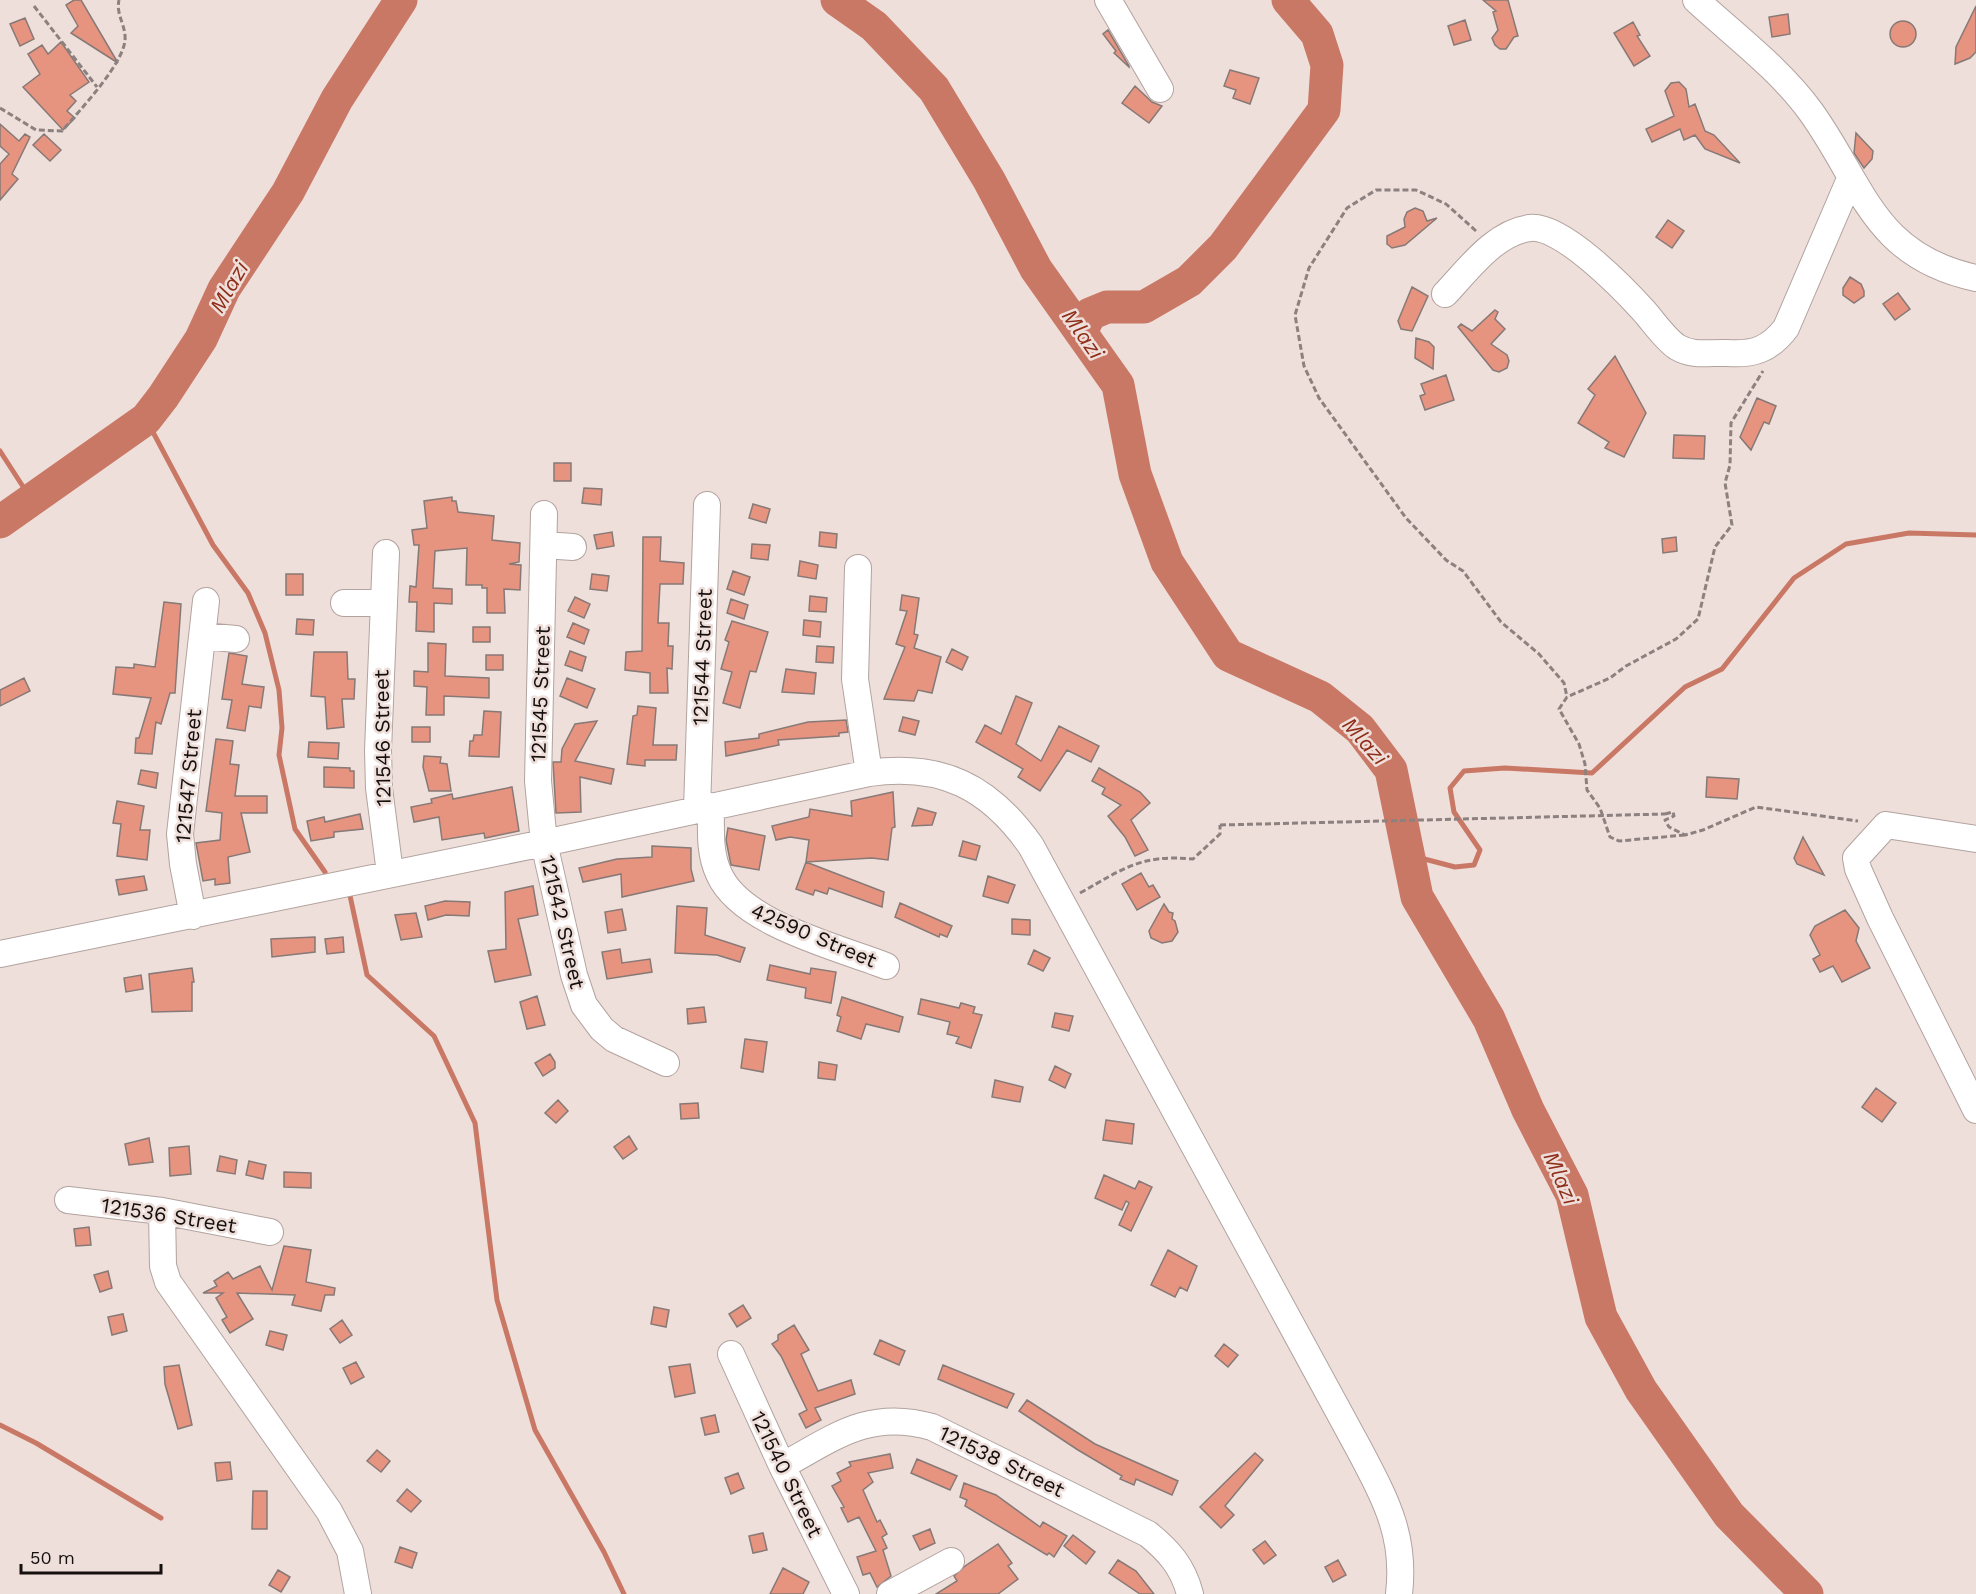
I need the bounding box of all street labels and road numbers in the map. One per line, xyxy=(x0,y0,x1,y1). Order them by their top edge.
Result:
street label: 121544 Street xyxy=(687,588,717,726)
street label: 121545 Street xyxy=(525,625,555,763)
street label: 121546 Street xyxy=(368,669,396,807)
street label: 121547 Street xyxy=(170,708,206,844)
street label: 121542 Street xyxy=(535,853,591,991)
street label: 42590 Street xyxy=(748,897,881,973)
street label: 121536 Street xyxy=(100,1192,238,1238)
street label: 121540 Street xyxy=(746,1407,828,1541)
street label: 121538 Street xyxy=(935,1420,1069,1502)

